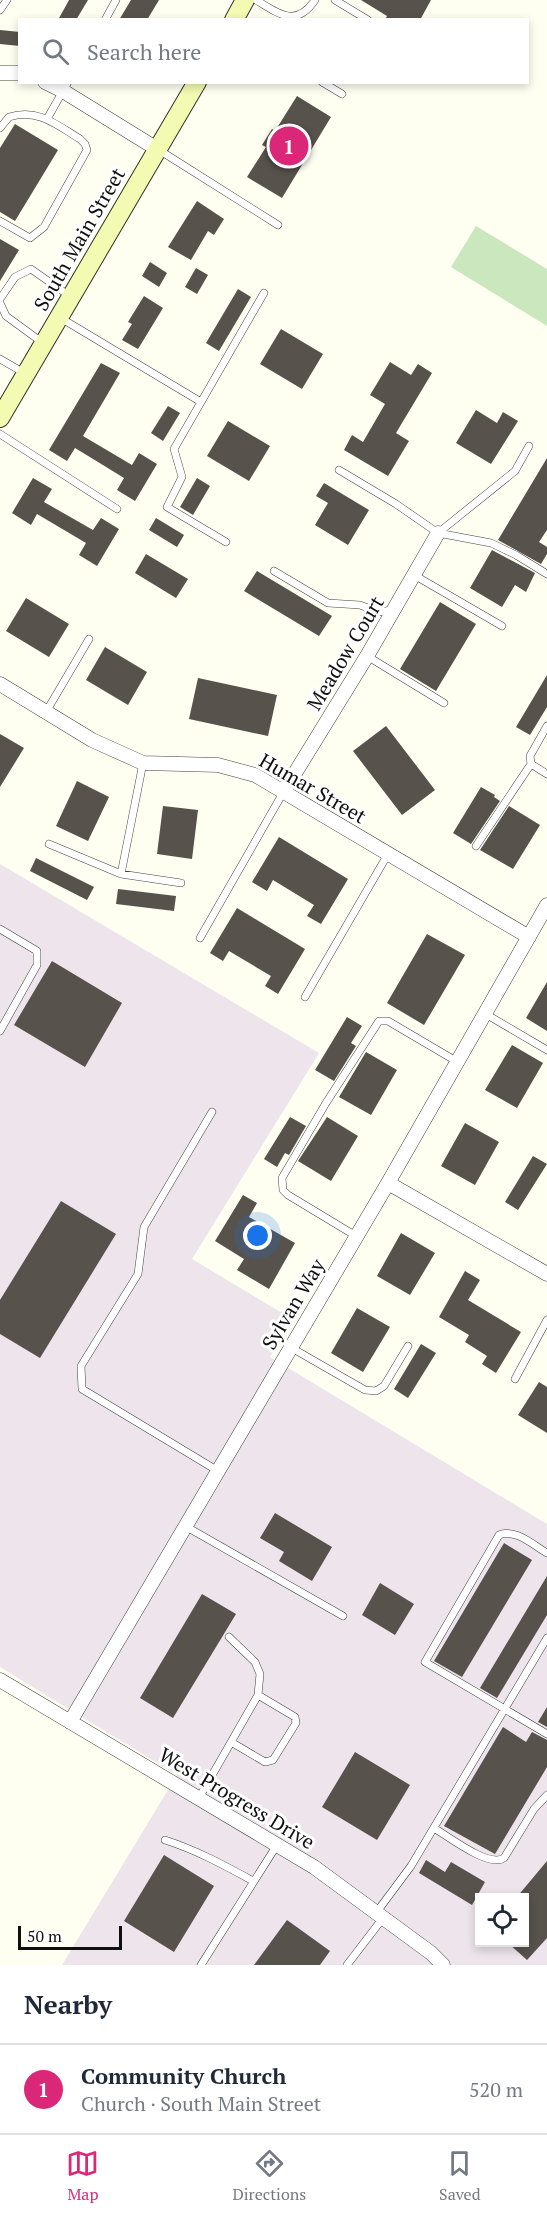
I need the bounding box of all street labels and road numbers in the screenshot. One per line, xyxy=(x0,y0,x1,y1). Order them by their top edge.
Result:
street label: South Main Street xyxy=(27,162,131,315)
street label: Meadow Court xyxy=(300,590,390,715)
street label: Humar Street xyxy=(255,746,372,830)
street label: Sylvan Way xyxy=(255,1253,331,1354)
street label: West Progress Drive xyxy=(154,1741,320,1855)

